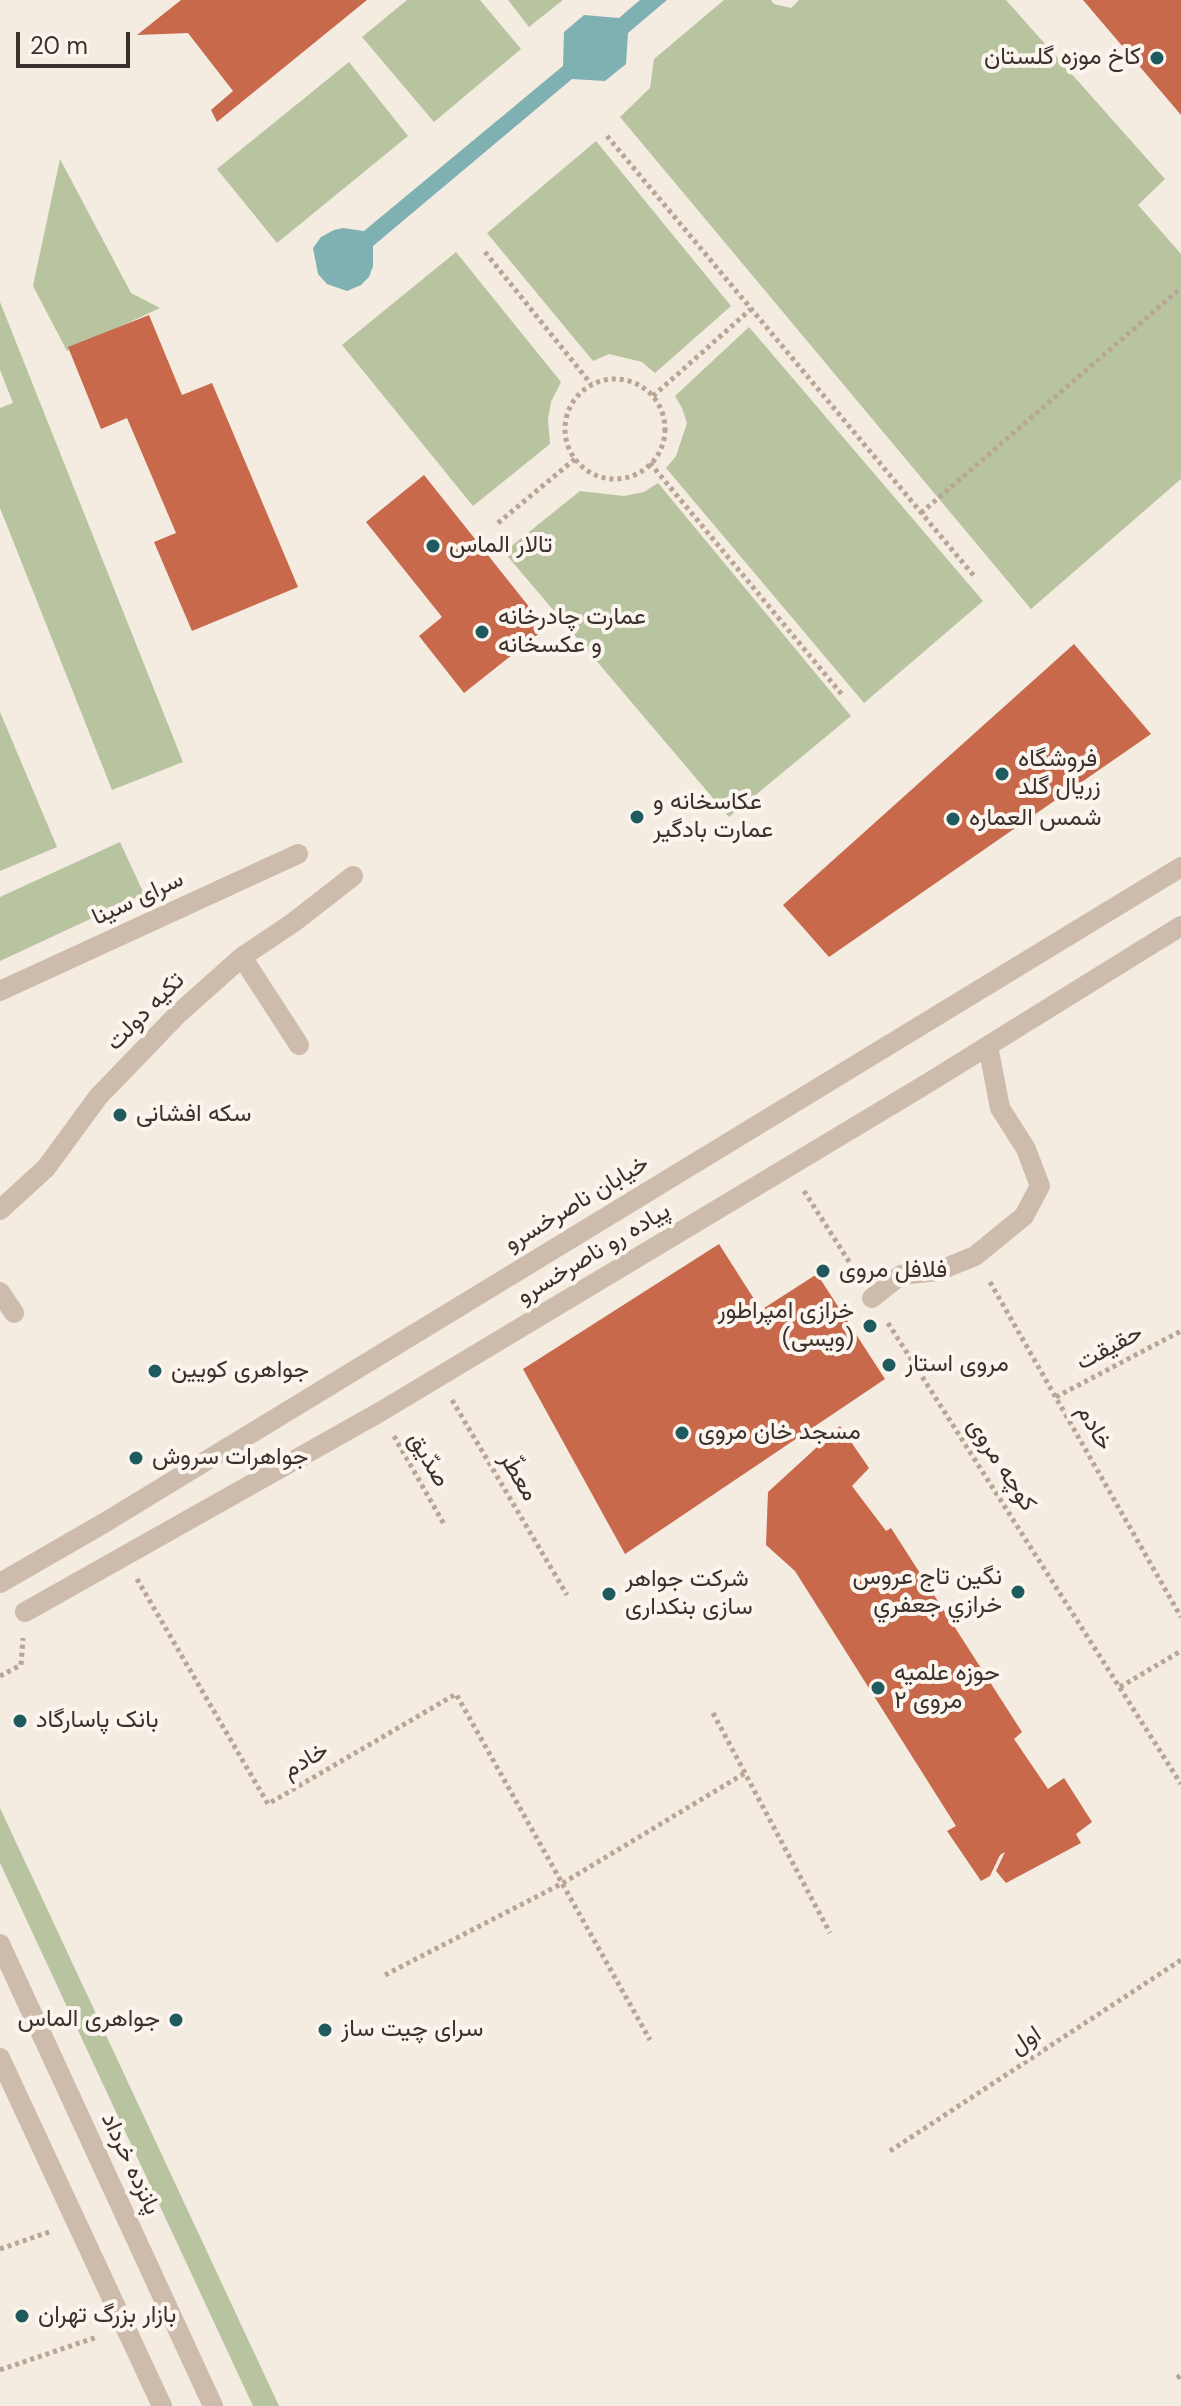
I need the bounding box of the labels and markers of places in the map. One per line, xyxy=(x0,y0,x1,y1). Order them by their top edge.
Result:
place label: کاخ موزه گلستان xyxy=(984,44,1141,72)
marker: کاخ موزه گلستان xyxy=(1148,49,1166,67)
place label: تالار الماس xyxy=(449,532,552,560)
marker: تالار الماس xyxy=(424,537,442,555)
place label: عمارت چادرخانه و عکسخانه xyxy=(498,604,646,660)
marker: عمارت چادرخانه و عکسخانه xyxy=(473,623,491,641)
place label: فروشگاه زریال گلد xyxy=(1018,746,1101,802)
marker: فروشگاه زریال گلد xyxy=(993,765,1011,783)
place label: عکاسخانه و عمارت بادگیر xyxy=(653,789,773,845)
place label: شمس العماره xyxy=(969,805,1102,833)
marker: عکاسخانه و عمارت بادگیر xyxy=(628,808,646,826)
marker: شمس العماره xyxy=(944,810,962,828)
place label: سکه افشانی xyxy=(136,1101,252,1129)
marker: سکه افشانی xyxy=(111,1106,129,1124)
place label: فلافل مروی xyxy=(839,1257,947,1285)
marker: فلافل مروی xyxy=(814,1262,832,1280)
place label: خرازی امپراطور (ویسی) xyxy=(718,1298,854,1354)
marker: خرازی امپراطور (ویسی) xyxy=(861,1317,879,1335)
place label: مروی استار xyxy=(905,1351,1009,1379)
marker: مروی استار xyxy=(880,1356,898,1374)
place label: جواهری کویین xyxy=(171,1357,309,1385)
marker: جواهری کویین xyxy=(146,1362,164,1380)
place label: مسجد خان مروی xyxy=(698,1419,861,1447)
marker: مسجد خان مروی xyxy=(673,1424,691,1442)
place label: جواهرات سروش xyxy=(152,1444,308,1472)
marker: جواهرات سروش xyxy=(127,1449,145,1467)
place label: نگين تاج عروس خرازي جعفري xyxy=(853,1564,1002,1620)
place label: شرکت جواهر سازی بنکداری xyxy=(625,1566,753,1622)
marker: نگين تاج عروس خرازي جعفري xyxy=(1009,1583,1027,1601)
marker: شرکت جواهر سازی بنکداری xyxy=(600,1585,618,1603)
place label: حوزه علمیه مروی ۲ xyxy=(894,1660,1000,1716)
marker: حوزه علمیه مروی ۲ xyxy=(869,1679,887,1697)
place label: بانک پاسارگاد xyxy=(36,1707,159,1735)
marker: بانک پاسارگاد xyxy=(11,1712,29,1730)
place label: جواهری الماس xyxy=(18,2006,160,2034)
marker: جواهری الماس xyxy=(167,2011,185,2029)
place label: سرای چیت ساز xyxy=(341,2016,483,2044)
marker: سرای چیت ساز xyxy=(316,2021,334,2039)
place label: بازار بزرگ تهران xyxy=(38,2302,176,2330)
marker: بازار بزرگ تهران xyxy=(13,2307,31,2325)

